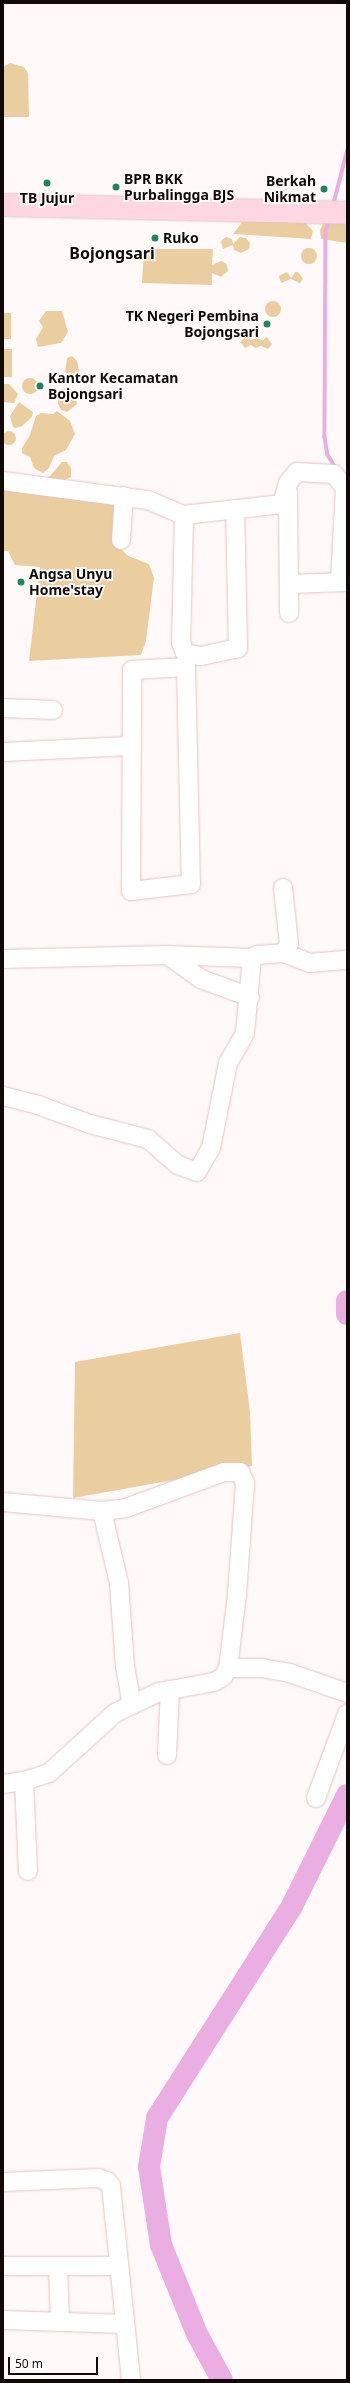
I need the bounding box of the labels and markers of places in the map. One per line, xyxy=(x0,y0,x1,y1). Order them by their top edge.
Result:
place label: BPR BKK Purbalingga BJS xyxy=(124,171,234,204)
place label: Berkah Nikmat xyxy=(264,173,316,206)
marker: TB Jujur xyxy=(42,178,52,188)
marker: BPR BKK Purbalingga BJS xyxy=(111,182,121,192)
marker: Berkah Nikmat xyxy=(319,184,329,194)
place label: TB Jujur xyxy=(20,190,74,206)
place label: Ruko xyxy=(163,230,199,246)
marker: Ruko xyxy=(150,233,160,243)
place label: TK Negeri Pembina Bojongsari xyxy=(126,308,259,340)
marker: TK Negeri Pembina Bojongsari xyxy=(262,319,272,329)
place label: Kantor Kecamatan Bojongsari xyxy=(48,370,178,402)
marker: Kantor Kecamatan Bojongsari xyxy=(35,381,45,391)
place label: Angsa Unyu Home'stay xyxy=(29,566,112,598)
marker: Angsa Unyu Home'stay xyxy=(16,577,26,587)

